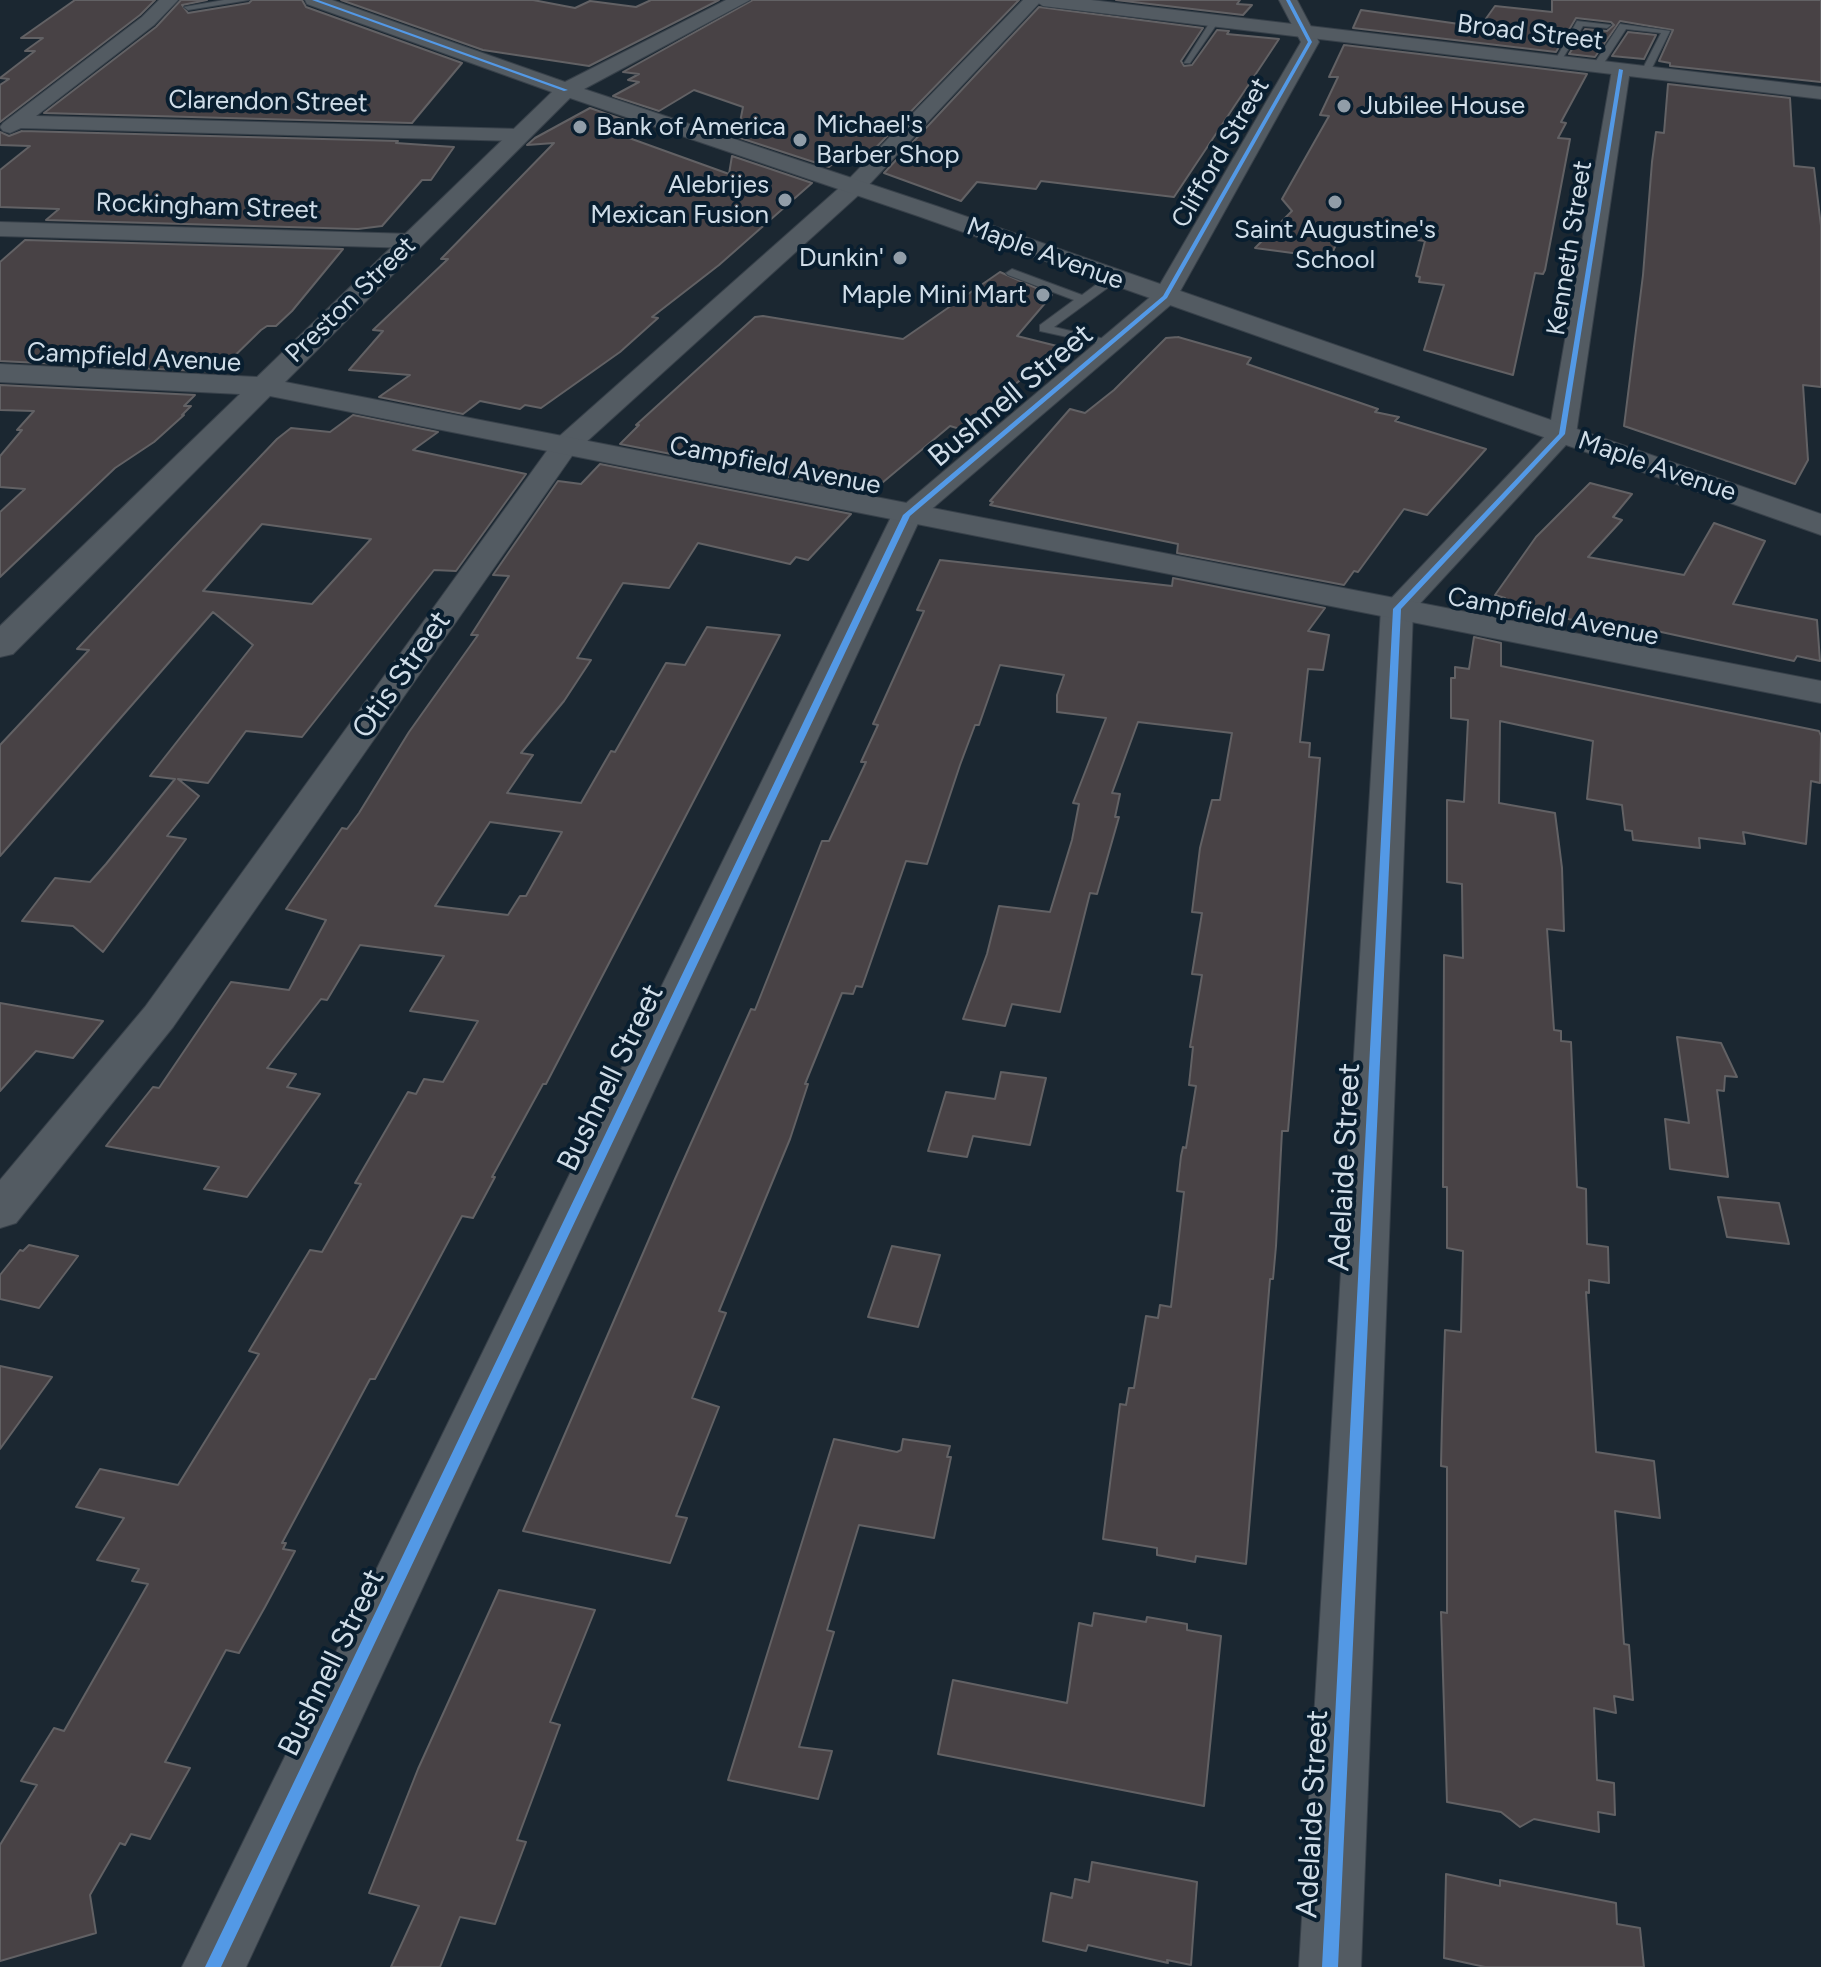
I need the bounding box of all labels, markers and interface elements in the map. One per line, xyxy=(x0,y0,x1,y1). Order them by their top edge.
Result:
street label: Broad Street xyxy=(1455,9,1605,57)
street label: Clifford Street xyxy=(1166,72,1276,234)
street label: Clarendon Street xyxy=(168,85,368,119)
place label: Jubilee House xyxy=(1360,90,1525,122)
marker: Jubilee House xyxy=(1335,97,1353,115)
place label: Michael's Barber Shop xyxy=(816,109,959,170)
place label: Bank of America xyxy=(596,111,786,143)
marker: Bank of America xyxy=(571,118,589,136)
marker: Michael's Barber Shop xyxy=(791,131,809,149)
street label: Kenneth Street xyxy=(1541,158,1599,338)
place label: Alebrijes Mexican Fusion xyxy=(590,169,769,230)
street label: Rockingham Street xyxy=(95,188,319,226)
marker: Alebrijes Mexican Fusion xyxy=(776,191,794,209)
marker: Saint Augustine's School xyxy=(1326,193,1344,211)
street label: Maple Avenue xyxy=(962,211,1128,297)
place label: Saint Augustine's School xyxy=(1234,214,1436,276)
street label: Preston Street xyxy=(280,230,422,370)
place label: Dunkin' xyxy=(799,242,884,274)
marker: Dunkin' xyxy=(891,249,909,267)
place label: Maple Mini Mart xyxy=(841,279,1027,311)
marker: Maple Mini Mart xyxy=(1034,286,1052,304)
street label: Bushnell Street xyxy=(921,317,1101,475)
street label: Campfield Avenue xyxy=(26,337,242,379)
street label: Maple Avenue xyxy=(1574,425,1740,509)
street label: Campfield Avenue xyxy=(667,430,883,502)
street label: Campfield Avenue xyxy=(1445,581,1661,653)
street label: Otis Street xyxy=(345,604,459,746)
street label: Bushnell Street xyxy=(550,979,672,1177)
street label: Adelaide Street xyxy=(1322,1062,1368,1272)
street label: Bushnell Street xyxy=(271,1564,393,1762)
street label: Adelaide Street xyxy=(1290,1709,1336,1919)

